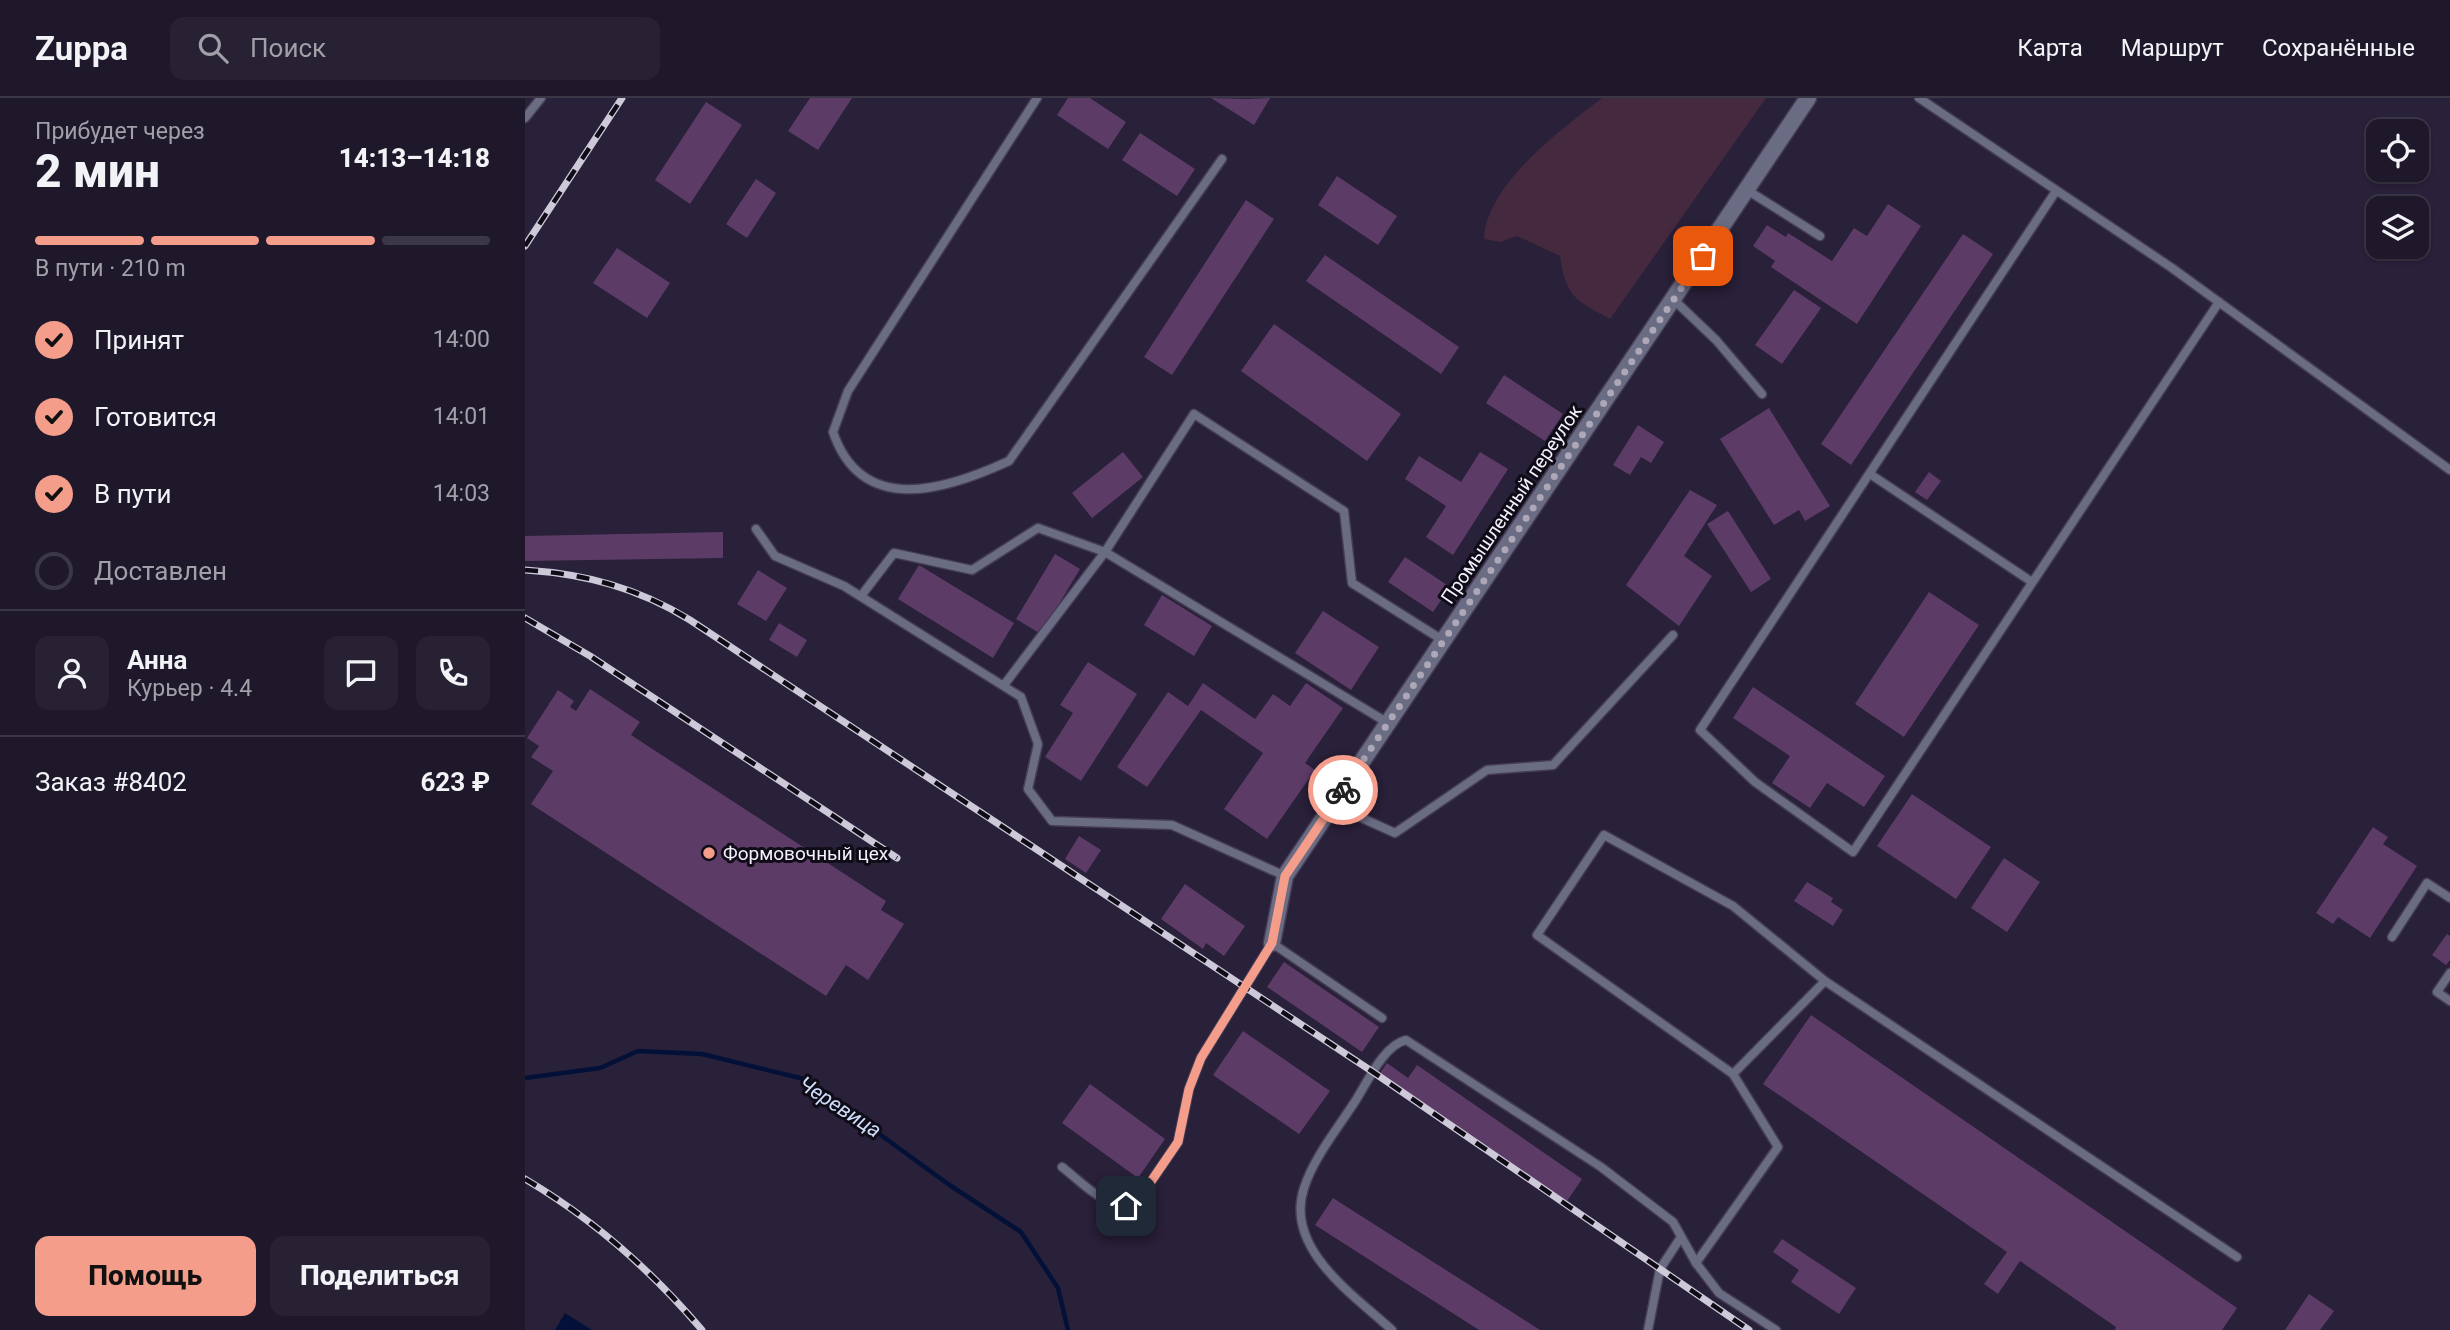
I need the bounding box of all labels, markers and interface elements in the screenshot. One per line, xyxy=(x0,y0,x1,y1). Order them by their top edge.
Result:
search box xyxy=(170,17,660,80)
text: Zuppa xyxy=(35,29,128,68)
icon: search xyxy=(194,29,232,67)
text: Поиск xyxy=(250,33,326,63)
text: Карта xyxy=(2017,34,2083,62)
text: Маршрут xyxy=(2121,34,2224,62)
text: Сохранённые xyxy=(2262,34,2415,62)
text: Прибудет через xyxy=(35,118,205,145)
map controls xyxy=(2366,119,2429,259)
button: locate xyxy=(2366,119,2429,182)
text: 14:13–14:18 xyxy=(339,143,490,173)
text: 2 мин xyxy=(35,144,160,198)
button: layers xyxy=(2366,196,2429,259)
pin xyxy=(1673,226,1733,286)
icon: bag xyxy=(1684,237,1722,275)
text: В пути · 210 m xyxy=(35,255,186,282)
icon: check xyxy=(35,321,73,359)
text: Принят xyxy=(94,325,184,355)
text: 14:00 xyxy=(433,326,490,353)
icon: check xyxy=(35,398,73,436)
street label: Промышленный переулок xyxy=(1436,400,1587,608)
text: Готовится xyxy=(94,402,217,432)
text: 14:01 xyxy=(433,403,490,430)
icon: check xyxy=(35,475,73,513)
text: В пути xyxy=(94,479,171,509)
text: 14:03 xyxy=(433,480,490,507)
text: Доставлен xyxy=(94,556,227,586)
button: person xyxy=(35,636,109,710)
button: chat xyxy=(324,636,398,710)
button: phone xyxy=(416,636,490,710)
text: Анна xyxy=(127,645,187,675)
text: Курьер · 4.4 xyxy=(127,675,252,702)
courier xyxy=(1308,755,1378,825)
text: Заказ #8402 xyxy=(35,767,187,797)
text: 623 ₽ xyxy=(420,767,490,797)
icon: bike xyxy=(1324,771,1362,809)
place label: Формовочный цех xyxy=(723,842,889,865)
marker: Формовочный цех xyxy=(701,845,717,861)
water label: Черевица xyxy=(794,1071,886,1143)
pin xyxy=(1096,1176,1156,1236)
icon: home xyxy=(1107,1187,1145,1225)
button: Помощь xyxy=(35,1236,256,1316)
button: Поделиться xyxy=(270,1236,490,1316)

